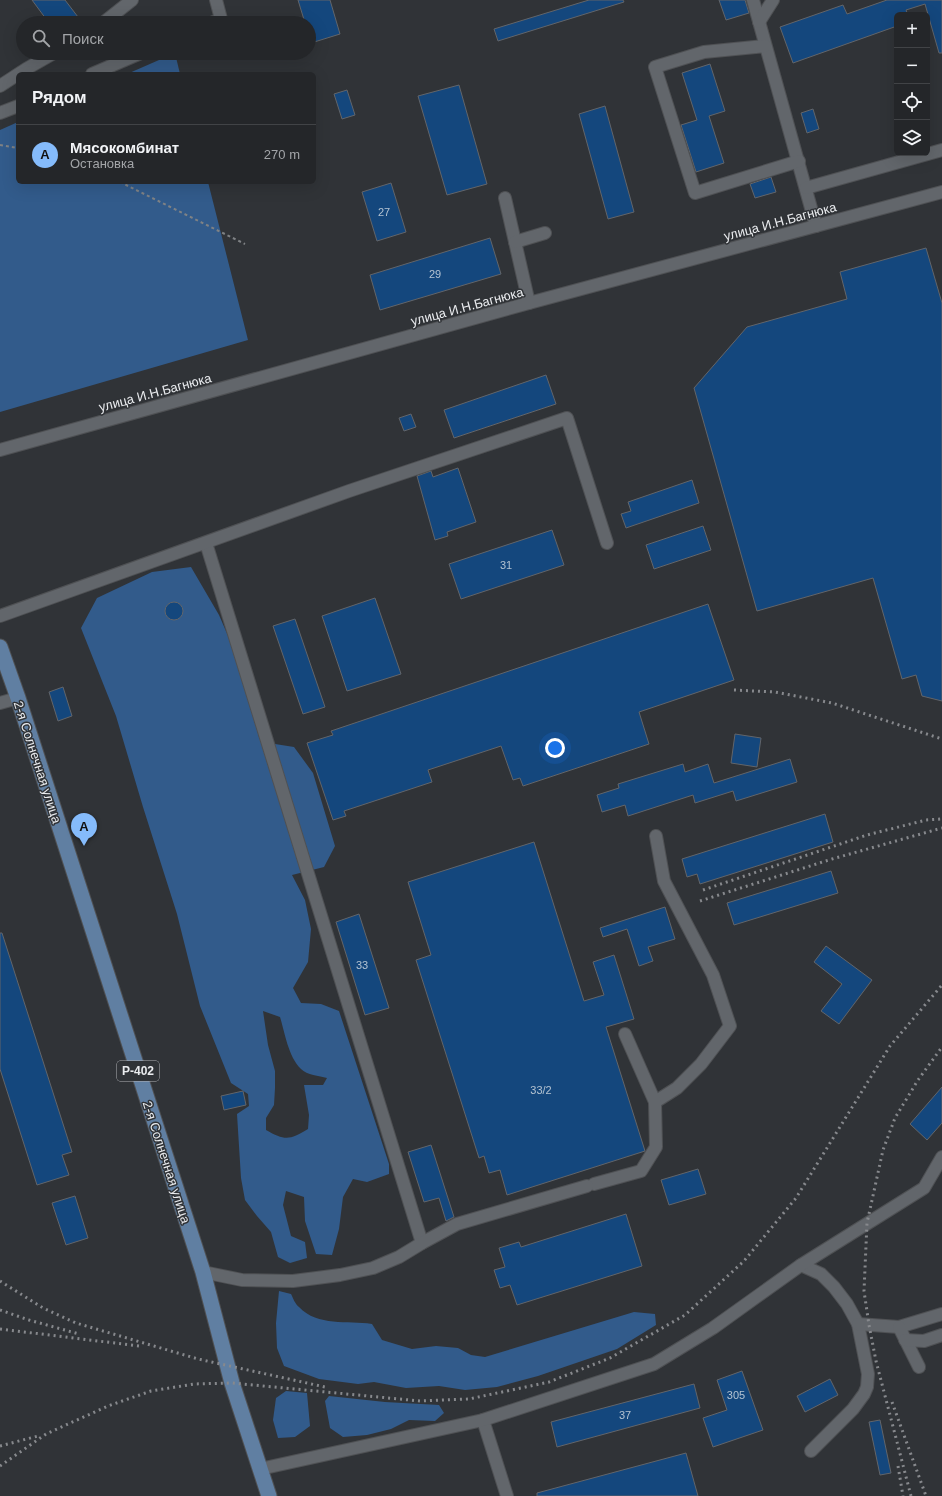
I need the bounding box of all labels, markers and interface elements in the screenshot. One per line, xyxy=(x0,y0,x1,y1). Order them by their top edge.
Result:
map controls xyxy=(894,12,930,156)
button: + xyxy=(894,12,930,48)
search box xyxy=(16,16,316,60)
icon: search xyxy=(30,27,52,49)
text: Поиск xyxy=(62,30,104,47)
button: − xyxy=(894,48,930,84)
button: locate xyxy=(894,84,930,120)
text: Рядом xyxy=(32,88,87,107)
button: layers xyxy=(894,120,930,156)
text: Мясокомбинат xyxy=(70,139,179,156)
text: A xyxy=(40,147,50,162)
text: 270 m xyxy=(264,147,300,162)
text: Остановка xyxy=(70,156,134,171)
street label: улица И.Н.Багнюка xyxy=(722,199,839,244)
house number: 27 xyxy=(378,206,390,218)
house number: 29 xyxy=(429,268,441,280)
street label: улица И.Н.Багнюка xyxy=(409,284,526,329)
street label: улица И.Н.Багнюка xyxy=(97,370,214,415)
house number: 31 xyxy=(500,559,512,571)
street label: 2-я Солнечная улица xyxy=(11,699,65,826)
your location xyxy=(545,738,565,758)
pin: A xyxy=(71,813,97,846)
house number: 33 xyxy=(356,959,368,971)
road number: Р-402 xyxy=(117,1061,159,1081)
house number: 33/2 xyxy=(530,1084,552,1096)
street label: 2-я Солнечная улица xyxy=(140,1099,194,1226)
house number: 305 xyxy=(727,1389,745,1401)
house number: 37 xyxy=(619,1409,631,1421)

